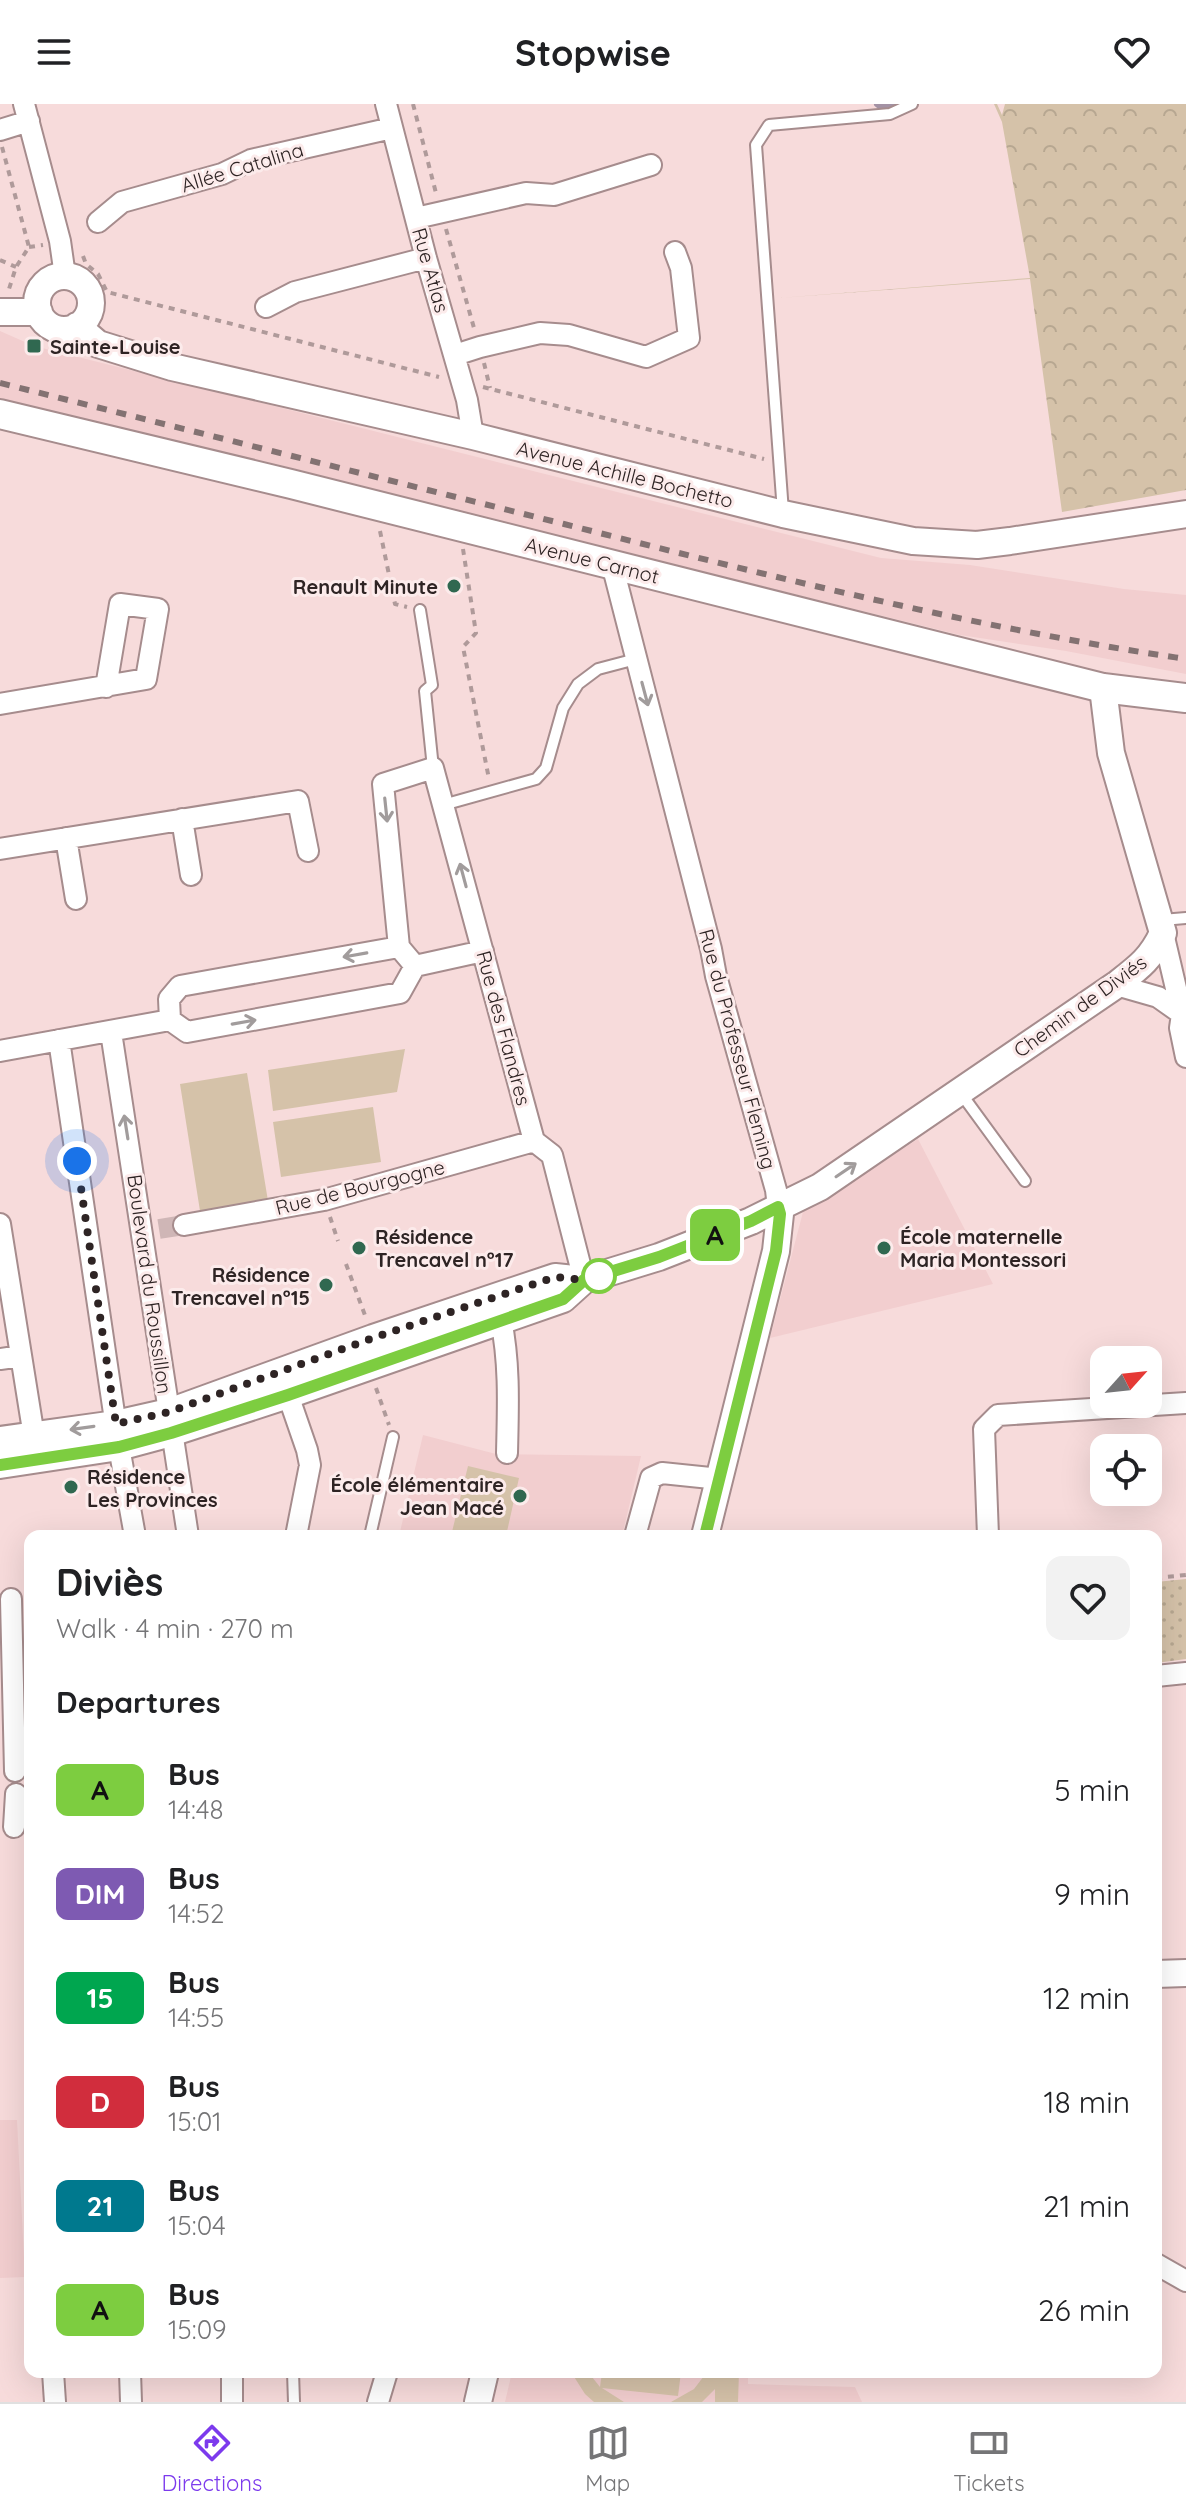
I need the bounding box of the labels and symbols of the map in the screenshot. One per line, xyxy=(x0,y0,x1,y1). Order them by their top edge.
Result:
street label: Allée Catalina xyxy=(178,137,306,197)
street label: Rue Atlas xyxy=(407,225,455,315)
place label: Sainte-Louise xyxy=(50,334,181,359)
marker: Sainte-Louise xyxy=(25,337,43,355)
street label: Avenue Achille Bochetto xyxy=(514,435,736,513)
street label: Avenue Carnot xyxy=(522,531,662,589)
place label: Renault Minute xyxy=(293,574,438,599)
marker: Renault Minute xyxy=(445,577,463,595)
one-way arrow xyxy=(639,681,654,707)
one-way arrow xyxy=(379,796,394,823)
one-way arrow xyxy=(454,863,469,889)
street label: Rue du Professeur Fleming xyxy=(694,926,782,1172)
one-way arrow xyxy=(342,948,368,963)
street label: Rue des Flandres xyxy=(471,948,537,1108)
street label: Chemin de Diviés xyxy=(1009,949,1151,1063)
one-way arrow xyxy=(230,1013,256,1028)
one-way arrow xyxy=(118,1115,133,1140)
your location xyxy=(57,1141,97,1181)
street label: Rue de Bourgogne xyxy=(273,1154,447,1220)
one-way arrow xyxy=(834,1162,856,1178)
street label: Boulevard du Roussillon xyxy=(122,1173,178,1395)
line badge: A xyxy=(689,1209,741,1261)
place label: Résidence Trencavel n°17 xyxy=(375,1224,513,1272)
place label: École maternelle Maria Montessori xyxy=(900,1224,1066,1272)
marker: Résidence Trencavel n°17 xyxy=(350,1239,368,1257)
marker: École maternelle Maria Montessori xyxy=(875,1239,893,1257)
unlabelled marker xyxy=(582,1259,616,1293)
place label: Résidence Trencavel n°15 xyxy=(171,1262,310,1310)
marker: Résidence Trencavel n°15 xyxy=(317,1276,335,1294)
north arrow xyxy=(1090,1346,1162,1418)
one-way arrow xyxy=(70,1421,95,1436)
place label: Résidence Les Provinces xyxy=(87,1464,218,1512)
place label: École élémentaire Jean Macé xyxy=(331,1472,504,1520)
marker: Résidence Les Provinces xyxy=(62,1478,80,1496)
marker: École élémentaire Jean Macé xyxy=(511,1487,529,1505)

